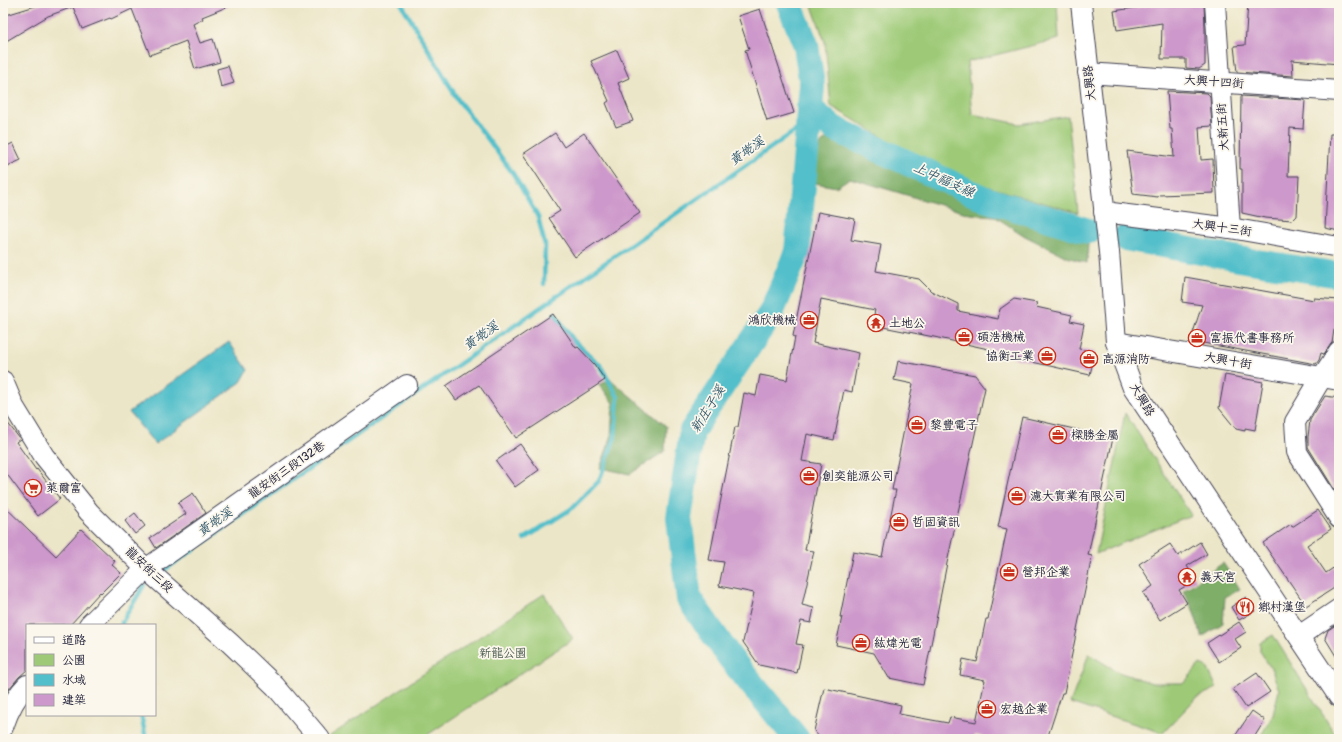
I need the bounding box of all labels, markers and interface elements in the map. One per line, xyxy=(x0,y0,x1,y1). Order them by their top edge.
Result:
street label: 大興路 xyxy=(1081,64,1099,102)
street label: 大興十四街 xyxy=(1184,72,1244,92)
street label: 大新五街 xyxy=(1214,103,1232,151)
water label: 黃墘溪 xyxy=(726,133,768,169)
water label: 上中福支線 xyxy=(911,159,978,201)
street label: 大興十三街 xyxy=(1191,216,1253,240)
office icon: 鴻欣機械 xyxy=(799,310,819,330)
place label: 鴻欣機械 xyxy=(748,313,796,328)
temple icon: 土地公 xyxy=(866,313,886,333)
place label: 土地公 xyxy=(889,316,925,331)
water label: 黃墘溪 xyxy=(460,318,502,354)
office icon: 碩浩機械 xyxy=(954,327,974,347)
office icon: 富振代書事務所 xyxy=(1187,328,1207,348)
place label: 碩浩機械 xyxy=(977,330,1025,345)
place label: 富振代書事務所 xyxy=(1210,331,1295,346)
office icon: 協衡工業 xyxy=(1037,346,1057,366)
place label: 協衡工業 xyxy=(986,349,1034,364)
office icon: 高源消防 xyxy=(1079,349,1099,369)
street label: 大興十街 xyxy=(1203,349,1253,373)
place label: 高源消防 xyxy=(1102,352,1150,367)
street label: 大興路 xyxy=(1126,381,1158,419)
water label: 新庄子溪 xyxy=(687,382,729,435)
office icon: 黎豐電子 xyxy=(907,415,927,435)
place label: 黎豐電子 xyxy=(930,418,978,433)
office icon: 樑勝金屬 xyxy=(1048,425,1068,445)
place label: 樑勝金屬 xyxy=(1071,428,1119,443)
street label: 龍安街三段132巷 xyxy=(246,438,328,502)
office icon: 創奕能源公司 xyxy=(799,466,819,486)
place label: 創奕能源公司 xyxy=(822,469,894,484)
supermarket icon: 萊爾富 xyxy=(23,478,43,498)
place label: 萊爾富 xyxy=(46,481,82,496)
office icon: 濾大實業有限公司 xyxy=(1007,486,1027,506)
place label: 濾大實業有限公司 xyxy=(1030,489,1126,504)
water label: 黃墘溪 xyxy=(194,504,236,540)
office icon: 哲固資訊 xyxy=(889,512,909,532)
place label: 哲固資訊 xyxy=(912,515,960,530)
street label: 龍安街三段 xyxy=(122,544,176,596)
office icon: 營邦企業 xyxy=(999,562,1019,582)
place label: 營邦企業 xyxy=(1022,565,1070,580)
temple icon: 義天宮 xyxy=(1177,567,1197,587)
place label: 義天宮 xyxy=(1200,570,1236,585)
restaurant icon: 鄉村漢堡 xyxy=(1235,597,1255,617)
place label: 鄉村漢堡 xyxy=(1258,600,1306,615)
legend xyxy=(26,624,156,716)
text: 道路 xyxy=(62,633,86,648)
office icon: 紘煒光電 xyxy=(851,633,871,653)
place label: 紘煒光電 xyxy=(874,636,922,651)
park label: 新龍公園 xyxy=(479,646,527,661)
text: 公園 xyxy=(62,653,86,668)
text: 水域 xyxy=(62,673,86,688)
text: 建築 xyxy=(62,693,86,708)
office icon: 宏越企業 xyxy=(977,699,997,719)
place label: 宏越企業 xyxy=(1000,702,1048,717)

